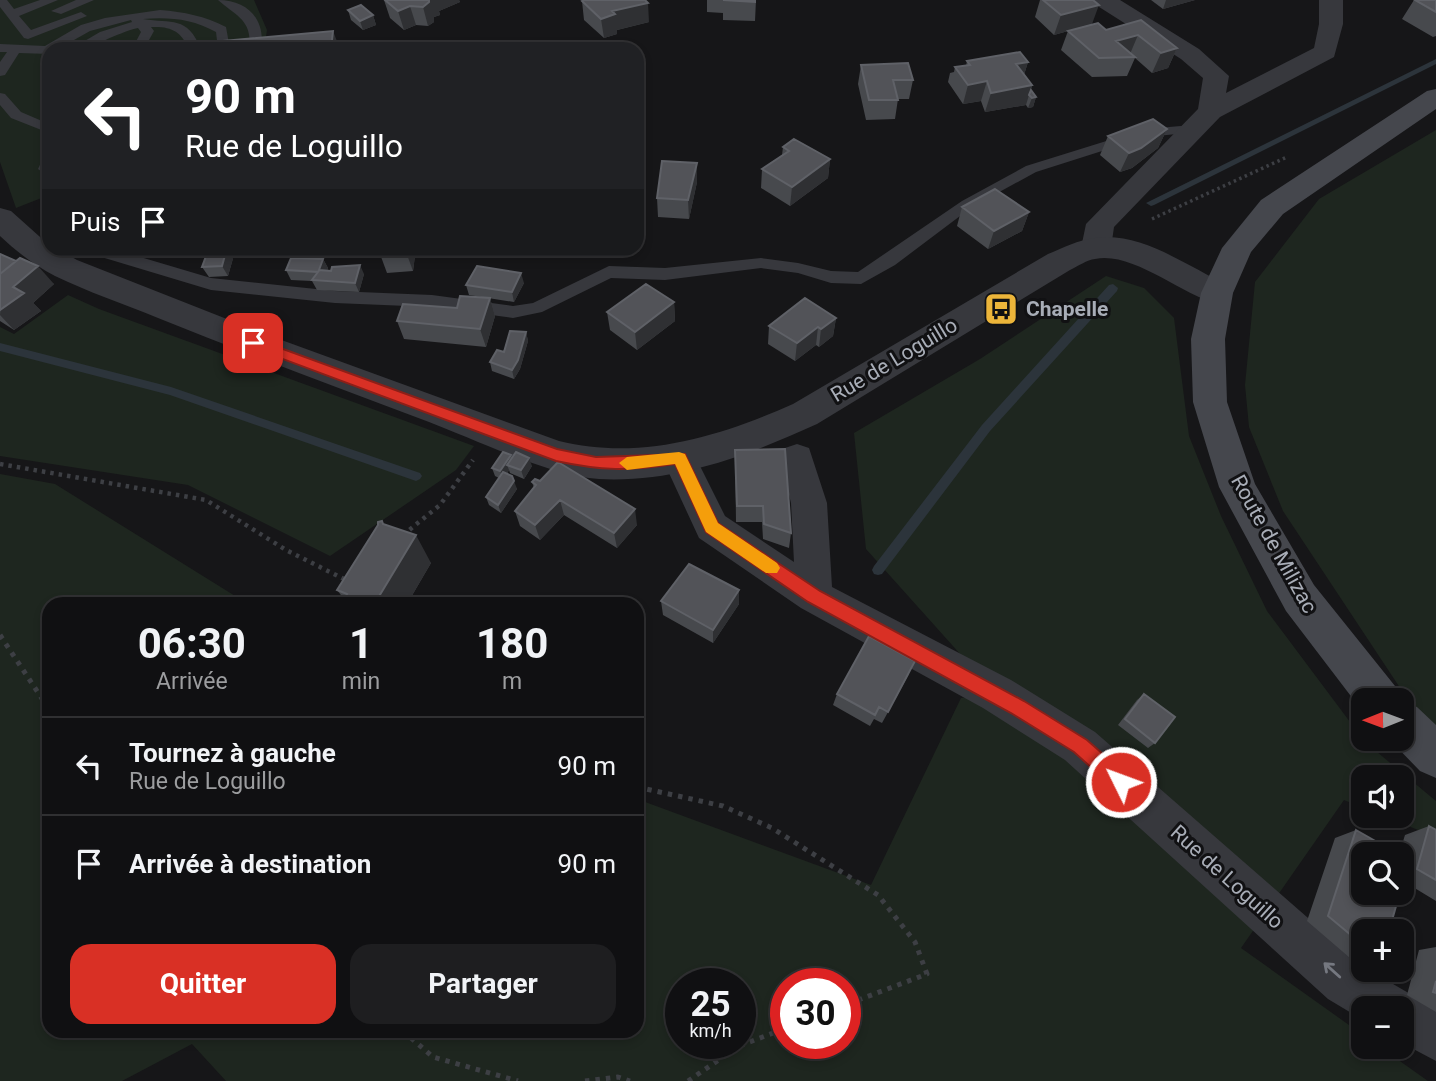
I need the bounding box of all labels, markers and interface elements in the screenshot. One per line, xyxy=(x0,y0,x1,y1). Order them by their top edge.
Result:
text: 90 m xyxy=(185,68,296,125)
icon: left xyxy=(70,70,161,161)
text: Rue de Loguillo xyxy=(185,127,403,165)
icon: arrive xyxy=(134,203,172,241)
text: Puis xyxy=(70,207,120,237)
bus stop icon: Chapelle xyxy=(982,290,1020,328)
place label: Chapelle xyxy=(1026,297,1108,321)
pin xyxy=(223,313,283,373)
street label: Rue de Loguillo xyxy=(827,313,961,407)
icon: arrive xyxy=(234,324,272,362)
street label: Route de Milizac xyxy=(1226,471,1322,617)
text: 06:30 xyxy=(138,619,246,668)
text: 1 xyxy=(349,619,373,668)
text: 180 xyxy=(476,619,548,668)
text: Arrivée xyxy=(156,668,228,695)
text: min xyxy=(342,668,380,695)
text: m xyxy=(502,668,522,695)
north arrow xyxy=(1351,688,1414,751)
map controls xyxy=(1351,688,1414,1059)
text: Tournez à gauche xyxy=(129,738,336,768)
position arrow xyxy=(1084,745,1158,819)
icon: left xyxy=(70,747,108,785)
text: 90 m xyxy=(558,751,616,781)
button: sound xyxy=(1351,765,1414,828)
text: Rue de Loguillo xyxy=(129,768,286,795)
street label: Rue de Loguillo xyxy=(1166,820,1288,934)
button: search xyxy=(1351,842,1414,905)
icon: arrive xyxy=(70,845,108,883)
text: Arrivée à destination xyxy=(129,849,371,879)
text: 90 m xyxy=(558,849,616,879)
button: + xyxy=(1351,919,1414,982)
button: Quitter xyxy=(70,944,336,1024)
button: Partager xyxy=(350,944,616,1024)
one-way arrow xyxy=(1324,962,1341,979)
speed limit sign: 30 xyxy=(770,968,861,1059)
text: 25 xyxy=(690,984,731,1025)
button: − xyxy=(1351,996,1414,1059)
text: km/h xyxy=(689,1020,732,1041)

